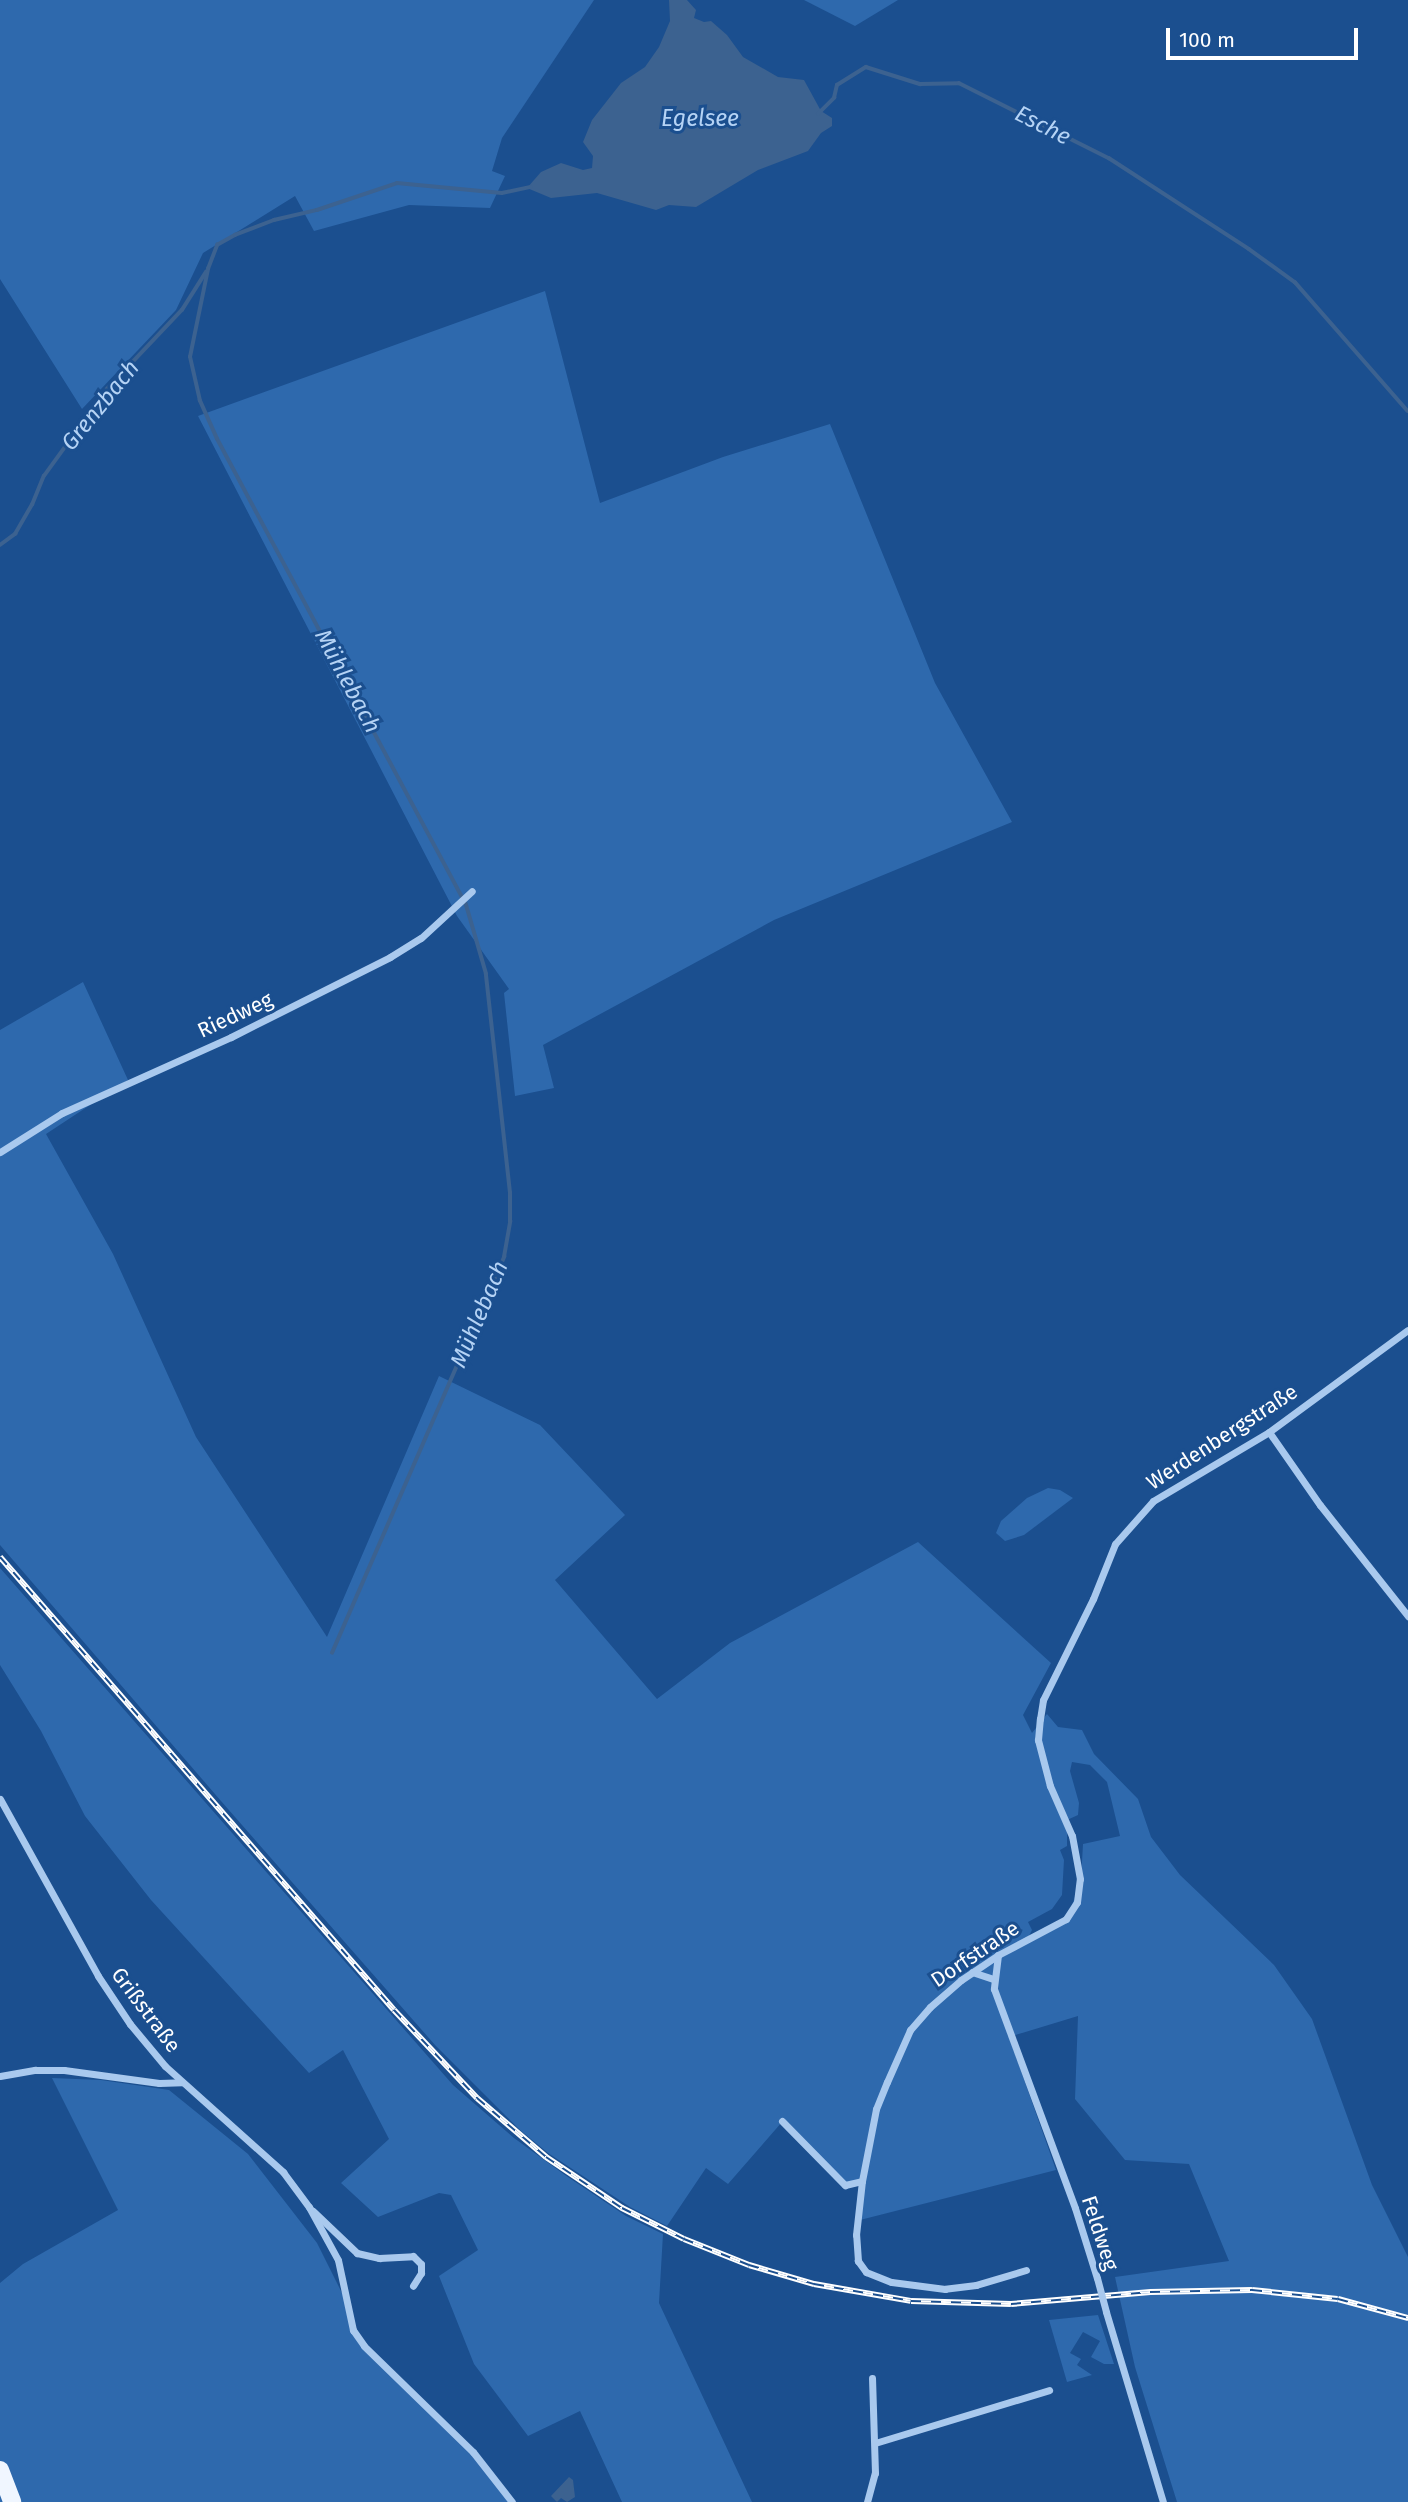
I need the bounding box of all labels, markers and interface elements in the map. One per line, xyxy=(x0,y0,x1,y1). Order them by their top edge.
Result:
scale bar xyxy=(1170,14,1362,58)
text: 100 m xyxy=(1179,27,1235,53)
water label: Esche xyxy=(1011,99,1075,151)
water label: Egelsee xyxy=(661,104,739,132)
water label: Grenzbach xyxy=(55,354,145,456)
water label: Mühlebach xyxy=(309,624,387,738)
street label: Riedweg xyxy=(193,987,277,1043)
water label: Mühlebach xyxy=(444,1256,514,1372)
street label: Werdenbergstraße xyxy=(1142,1379,1302,1495)
street label: Dorfstraße xyxy=(926,1915,1024,1993)
street label: Grißstraße xyxy=(106,1963,186,2057)
street label: Feldweg xyxy=(1076,2192,1124,2274)

